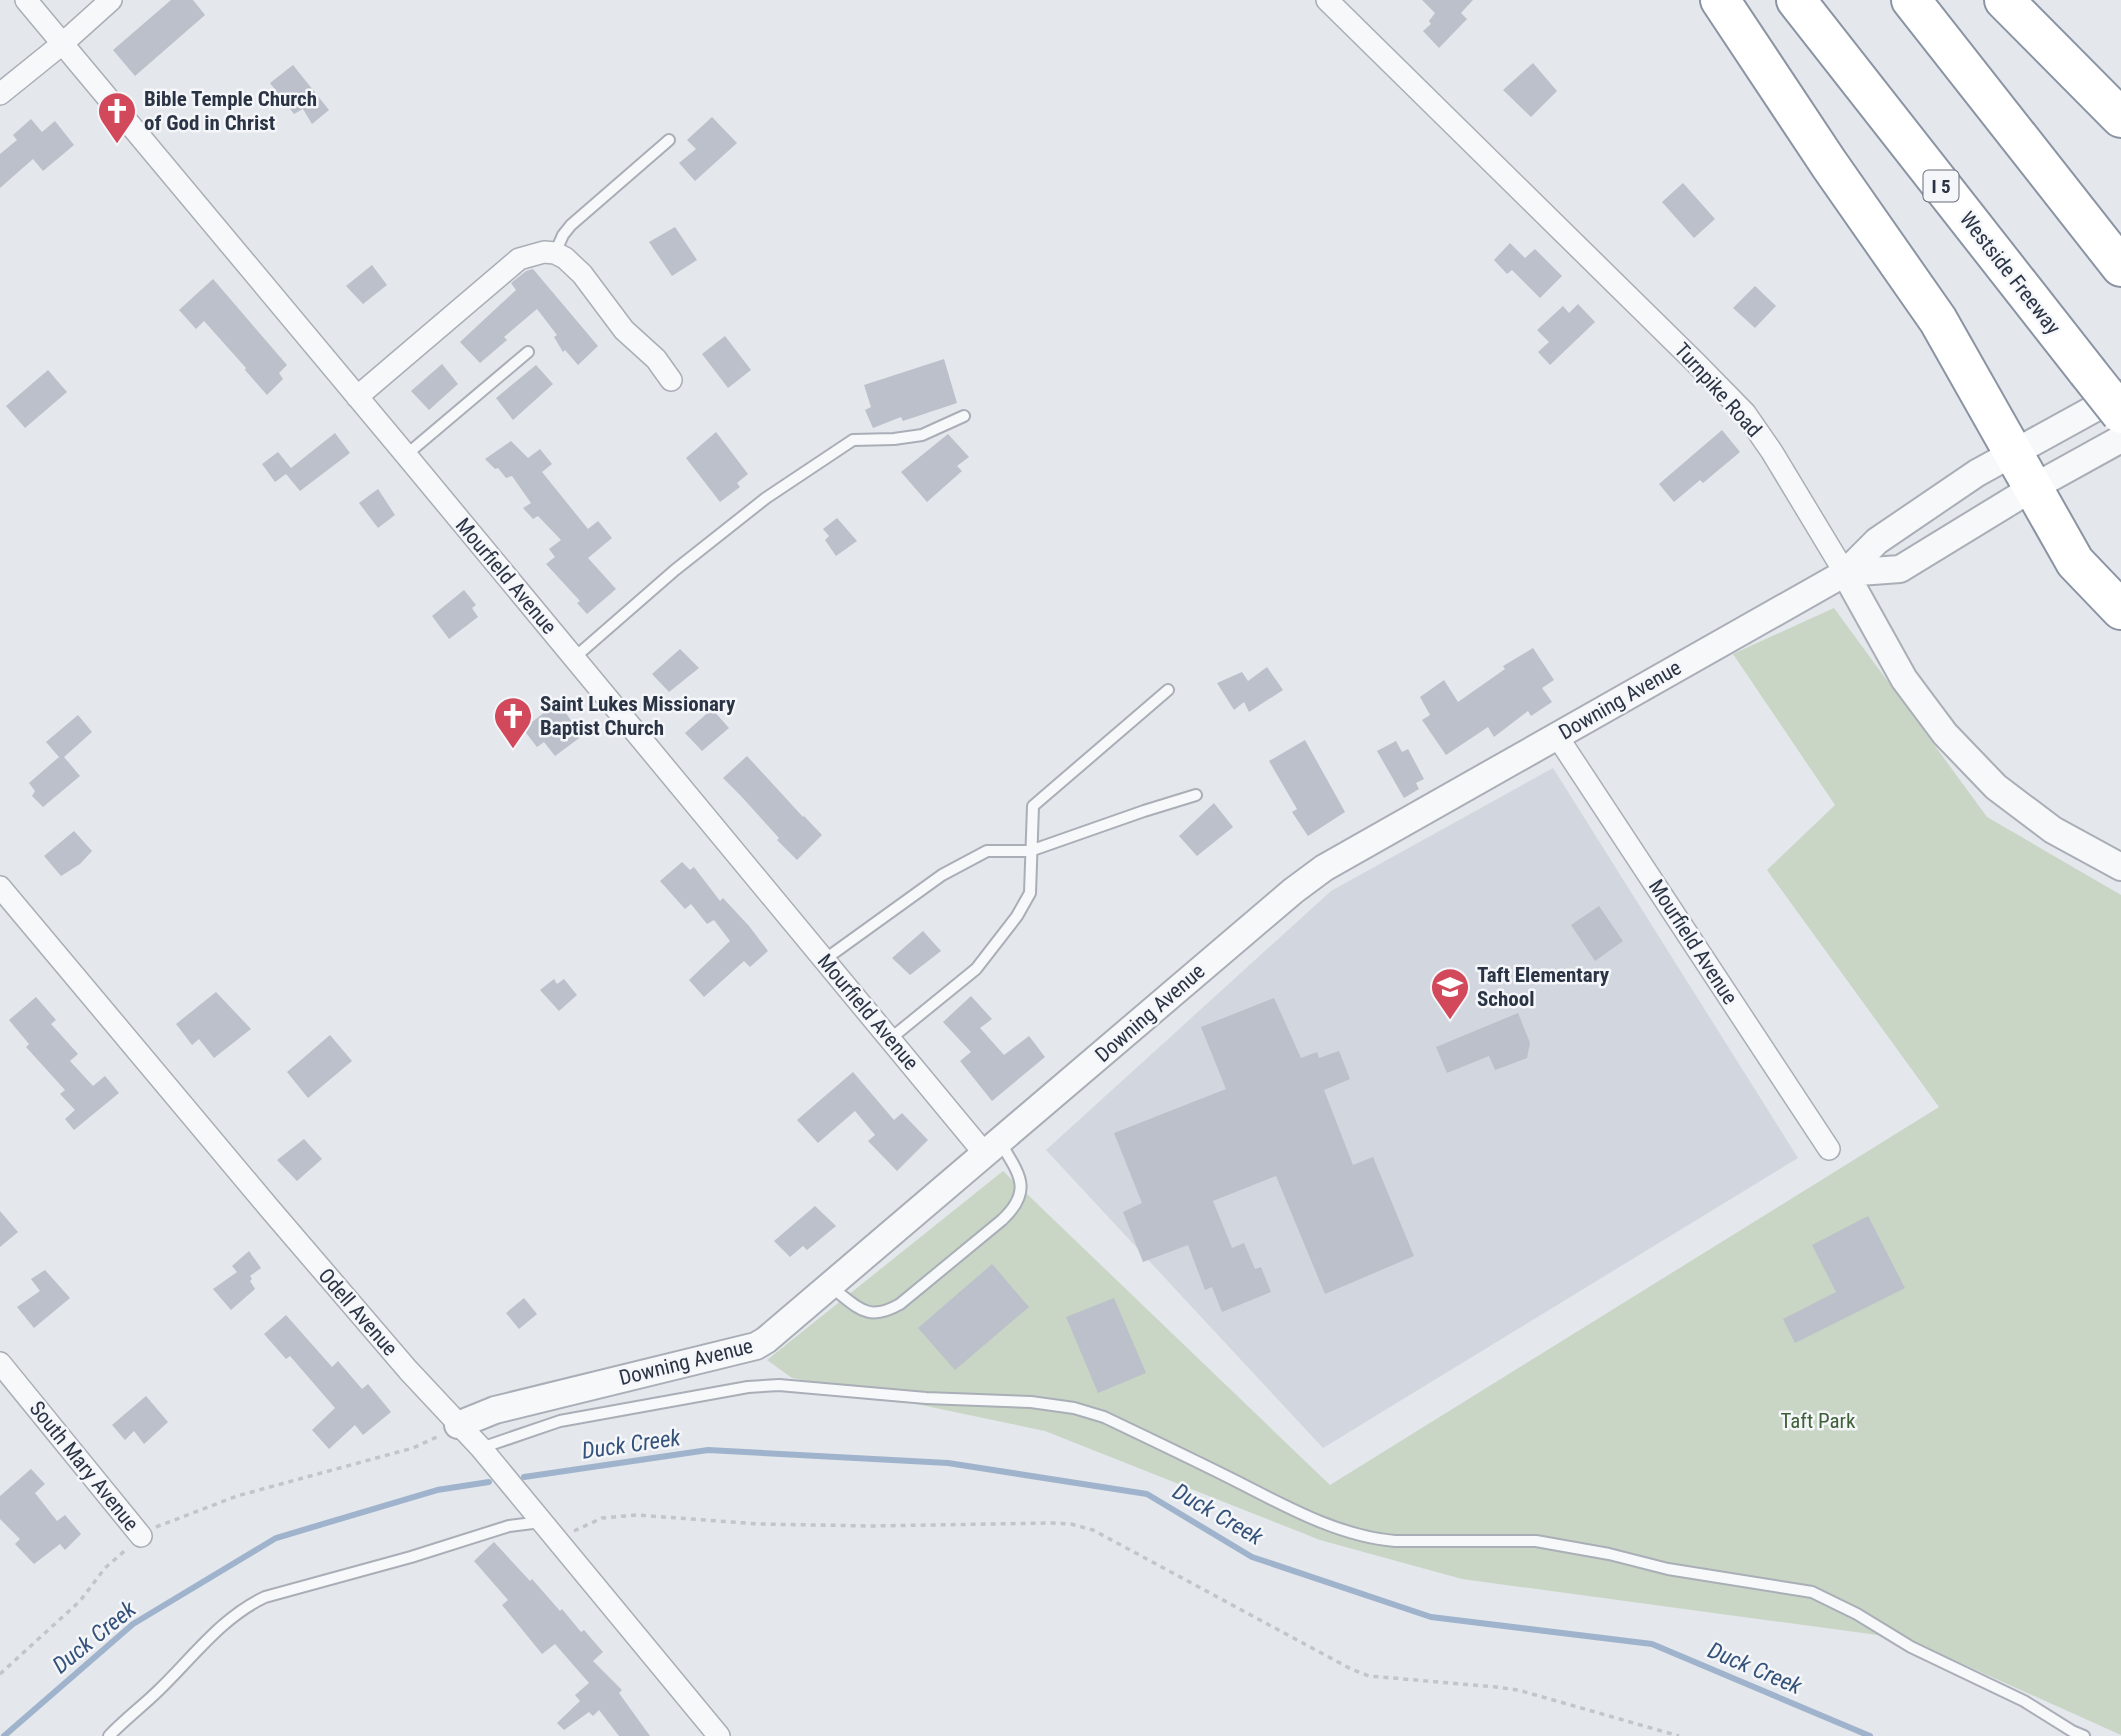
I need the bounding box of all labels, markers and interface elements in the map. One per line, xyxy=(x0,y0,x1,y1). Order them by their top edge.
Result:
place label: Bible Temple Church of God in Christ xyxy=(144,87,317,135)
church icon: Bible Temple Church of God in Christ xyxy=(96,90,138,145)
road number: I 5 xyxy=(1924,170,1958,202)
street label: Westside Freeway xyxy=(1955,207,2065,339)
street label: Turnpike Road xyxy=(1670,338,1766,442)
street label: Mourfield Avenue xyxy=(451,513,561,639)
street label: Downing Avenue xyxy=(1555,655,1685,745)
place label: Saint Lukes Missionary Baptist Church xyxy=(540,692,736,740)
church icon: Saint Lukes Missionary Baptist Church xyxy=(492,695,534,750)
street label: Mourfield Avenue xyxy=(1644,875,1742,1009)
street label: Mourfield Avenue xyxy=(813,949,923,1075)
street label: Downing Avenue xyxy=(1090,959,1210,1067)
place label: Taft Elementary School xyxy=(1477,963,1610,1011)
school or university icon: Taft Elementary School xyxy=(1429,966,1471,1021)
street label: Odell Avenue xyxy=(314,1263,403,1361)
street label: Downing Avenue xyxy=(617,1334,756,1390)
street label: South Mary Avenue xyxy=(25,1397,144,1536)
park label: Taft Park xyxy=(1781,1409,1856,1433)
water label: Duck Creek xyxy=(580,1424,683,1465)
water label: Duck Creek xyxy=(1168,1478,1268,1551)
water label: Duck Creek xyxy=(47,1595,142,1679)
water label: Duck Creek xyxy=(1704,1637,1807,1701)

